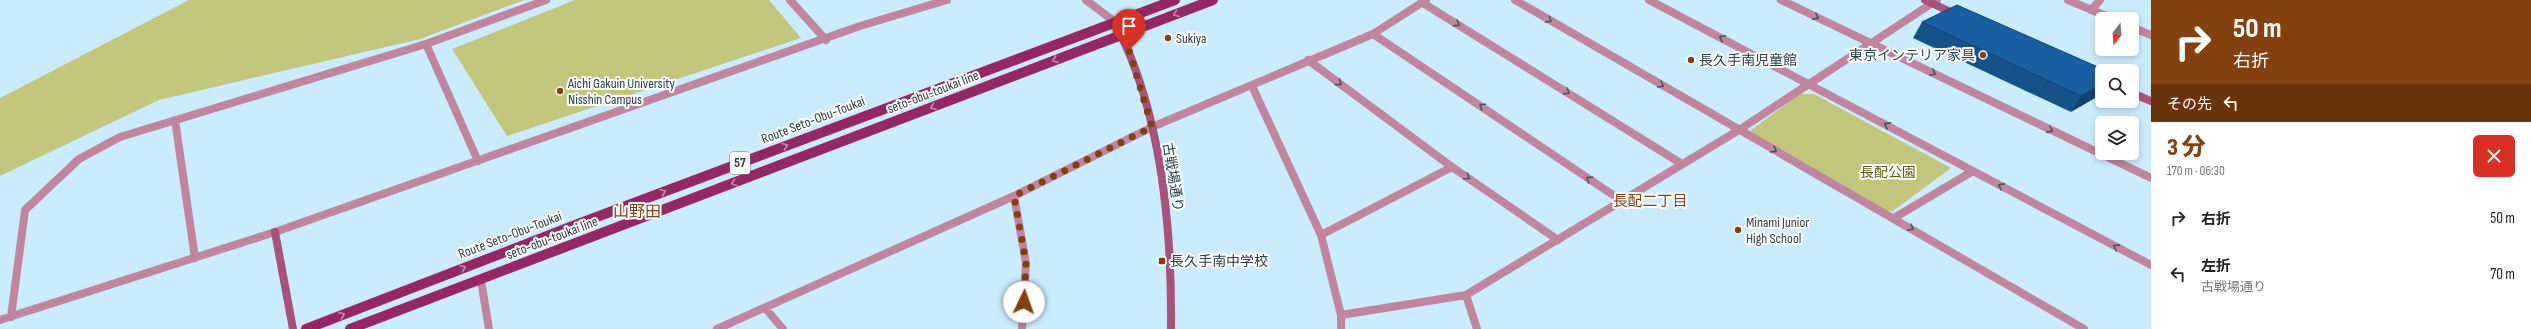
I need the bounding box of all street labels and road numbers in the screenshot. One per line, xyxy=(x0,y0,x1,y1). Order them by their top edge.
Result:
street label: seto-obu-toukai line xyxy=(885,67,981,117)
street label: Route Seto-Obu-Toukai xyxy=(759,92,867,148)
street label: 古戦場通り xyxy=(1159,141,1187,213)
road number: 57 xyxy=(730,152,750,174)
street label: Route Seto-Obu-Toukai xyxy=(456,207,564,263)
street label: seto-obu-toukai line xyxy=(504,213,600,263)

